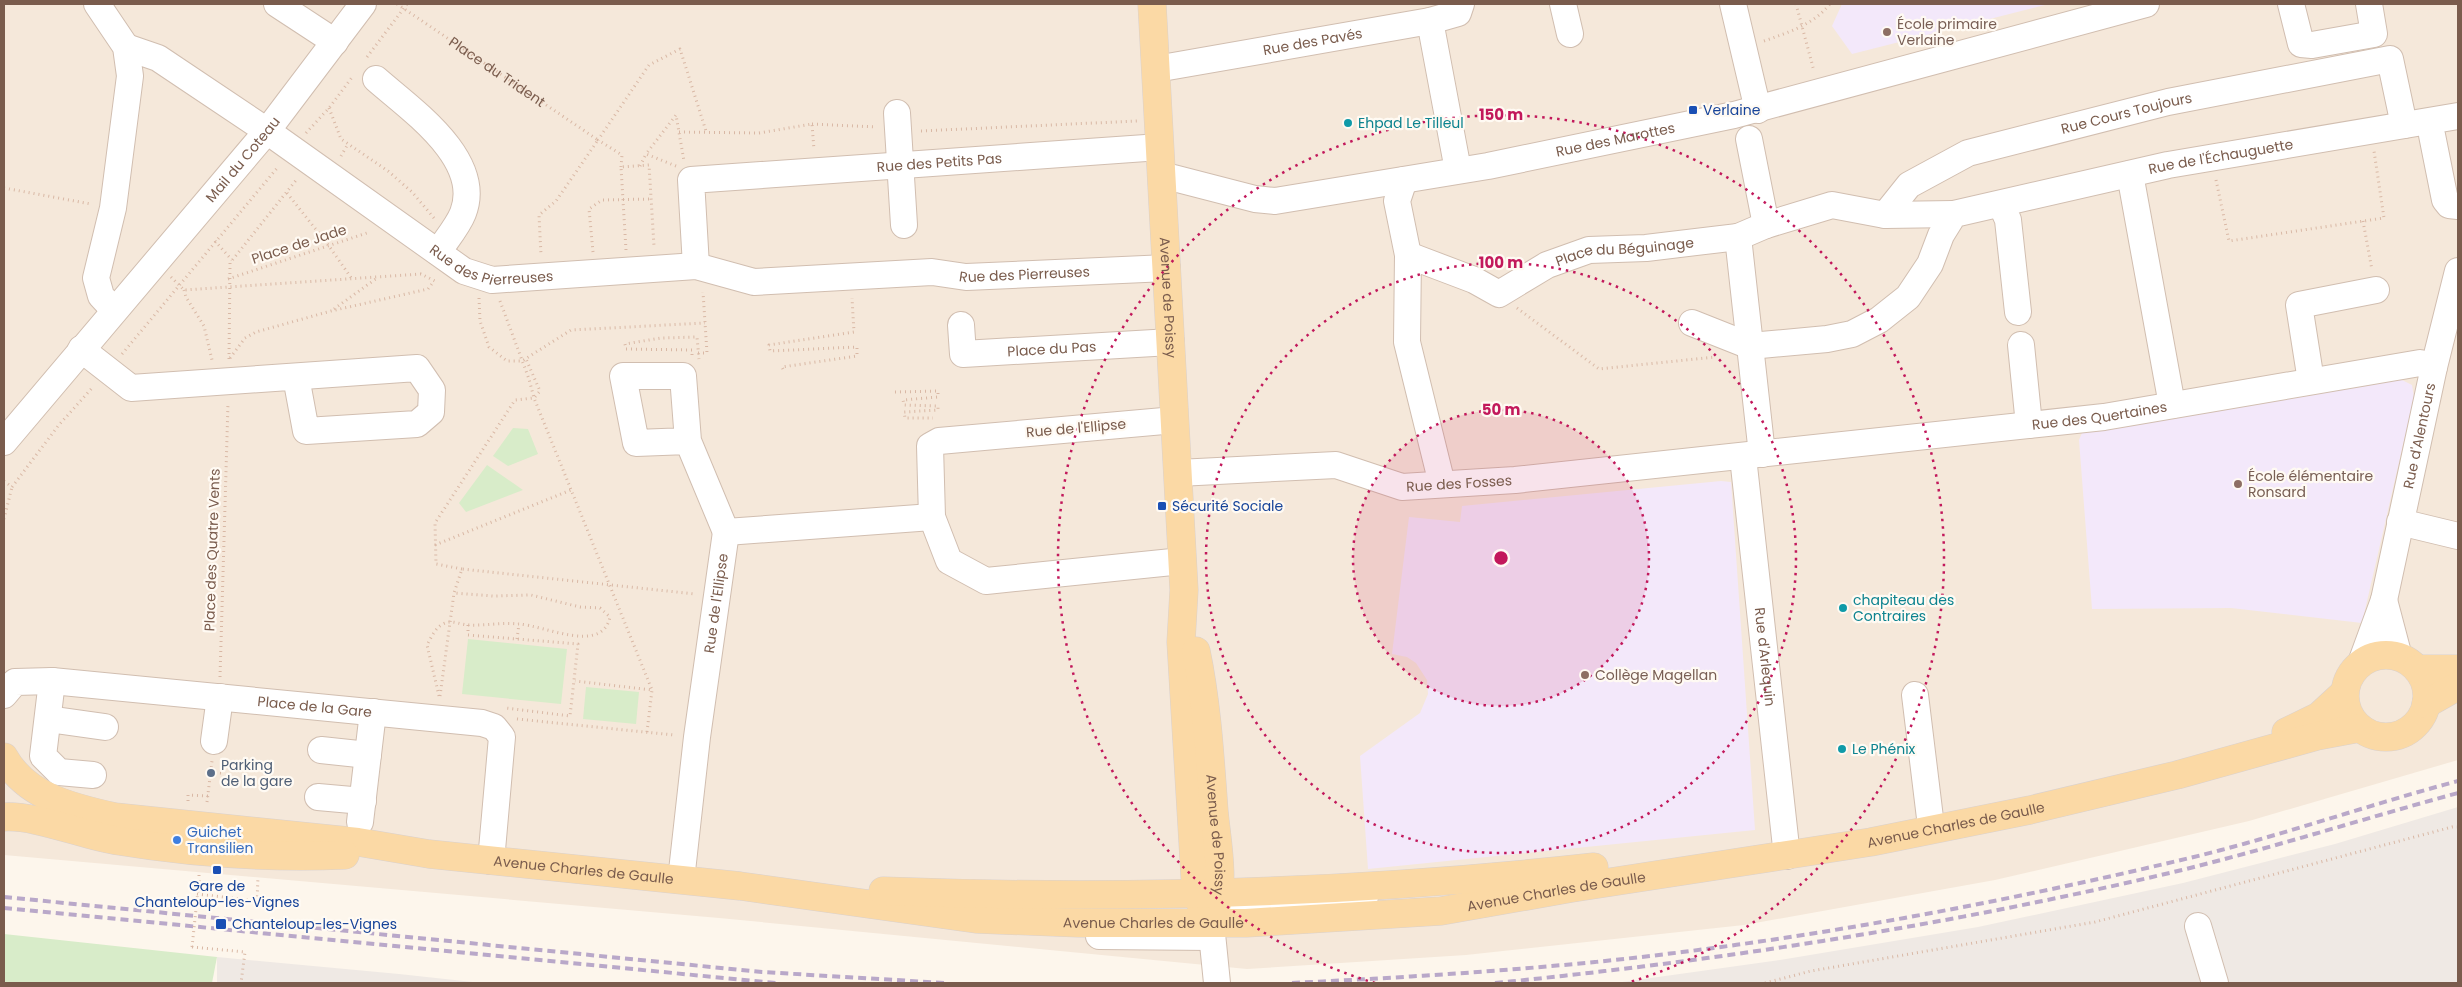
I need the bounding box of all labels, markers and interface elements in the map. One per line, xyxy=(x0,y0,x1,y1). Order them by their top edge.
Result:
place label: École primaire Verlaine xyxy=(1897,14,1997,50)
street label: Rue des Pavés xyxy=(1261,23,1364,60)
marker: École primaire Verlaine xyxy=(1881,26,1893,38)
street label: Place du Trident xyxy=(445,32,549,112)
street label: Rue Cours Toujours xyxy=(2059,88,2194,139)
place label: Verlaine xyxy=(1703,100,1761,120)
text: 150 m xyxy=(1479,104,1523,125)
marker: Verlaine xyxy=(1687,104,1699,116)
street label: Mail du Coteau xyxy=(201,112,285,207)
place label: Ehpad Le Tilleul xyxy=(1358,113,1464,133)
marker: Ehpad Le Tilleul xyxy=(1342,117,1354,129)
street label: Rue des Marottes xyxy=(1554,118,1677,162)
street label: Rue de l'Échauguette xyxy=(2146,134,2295,179)
street label: Rue des Petits Pas xyxy=(876,148,1003,177)
street label: Place de Jade xyxy=(249,219,349,269)
street label: Place du Béguinage xyxy=(1553,232,1695,271)
street label: Avenue de Poissy xyxy=(1155,236,1181,359)
street label: Rue des Pierreuses xyxy=(426,240,554,290)
text: 100 m xyxy=(1479,252,1523,273)
street label: Rue des Pierreuses xyxy=(958,261,1090,287)
street label: Place du Pas xyxy=(1007,336,1097,361)
street label: Rue d'Alentours xyxy=(2398,381,2440,491)
street label: Rue des Quertaines xyxy=(2031,396,2168,435)
text: 50 m xyxy=(1482,399,1520,420)
street label: Rue de l'Ellipse xyxy=(1025,414,1127,442)
place label: École élémentaire Ronsard xyxy=(2248,466,2374,502)
street label: Place des Quatre Vents xyxy=(199,468,225,632)
street label: Rue des Fosses xyxy=(1406,470,1513,497)
marker: École élémentaire Ronsard xyxy=(2232,478,2244,490)
place label: Sécurité Sociale xyxy=(1172,496,1284,516)
marker: Sécurité Sociale xyxy=(1156,500,1168,512)
centre of rings xyxy=(1492,549,1510,567)
street label: Rue de l'Ellipse xyxy=(699,552,733,654)
place label: chapiteau des Contraires xyxy=(1853,590,1954,626)
marker: chapiteau des Contraires xyxy=(1837,602,1849,614)
street label: Rue d'Arlequin xyxy=(1750,606,1780,707)
place label: Collège Magellan xyxy=(1595,665,1717,685)
marker: Collège Magellan xyxy=(1579,669,1591,681)
street label: Place de la Gare xyxy=(257,691,373,722)
place label: Le Phénix xyxy=(1852,739,1916,759)
marker: Le Phénix xyxy=(1836,743,1848,755)
place label: Parking de la gare xyxy=(221,755,293,791)
marker: Parking de la gare xyxy=(205,767,217,779)
street label: Avenue de Poissy xyxy=(1201,773,1230,896)
street label: Avenue Charles de Gaulle xyxy=(1865,797,2047,853)
place label: Guichet Transilien xyxy=(187,822,254,858)
marker: Guichet Transilien xyxy=(171,834,183,846)
street label: Avenue Charles de Gaulle xyxy=(493,851,675,889)
marker: Gare de Chanteloup-les-Vignes xyxy=(211,864,223,876)
street label: Avenue Charles de Gaulle xyxy=(1465,867,1647,916)
place label: Gare de Chanteloup-les-Vignes xyxy=(135,876,299,912)
street label: Avenue Charles de Gaulle xyxy=(1063,912,1244,933)
place label: Chanteloup-les-Vignes xyxy=(232,914,397,934)
marker: Chanteloup-les-Vignes xyxy=(214,917,228,931)

